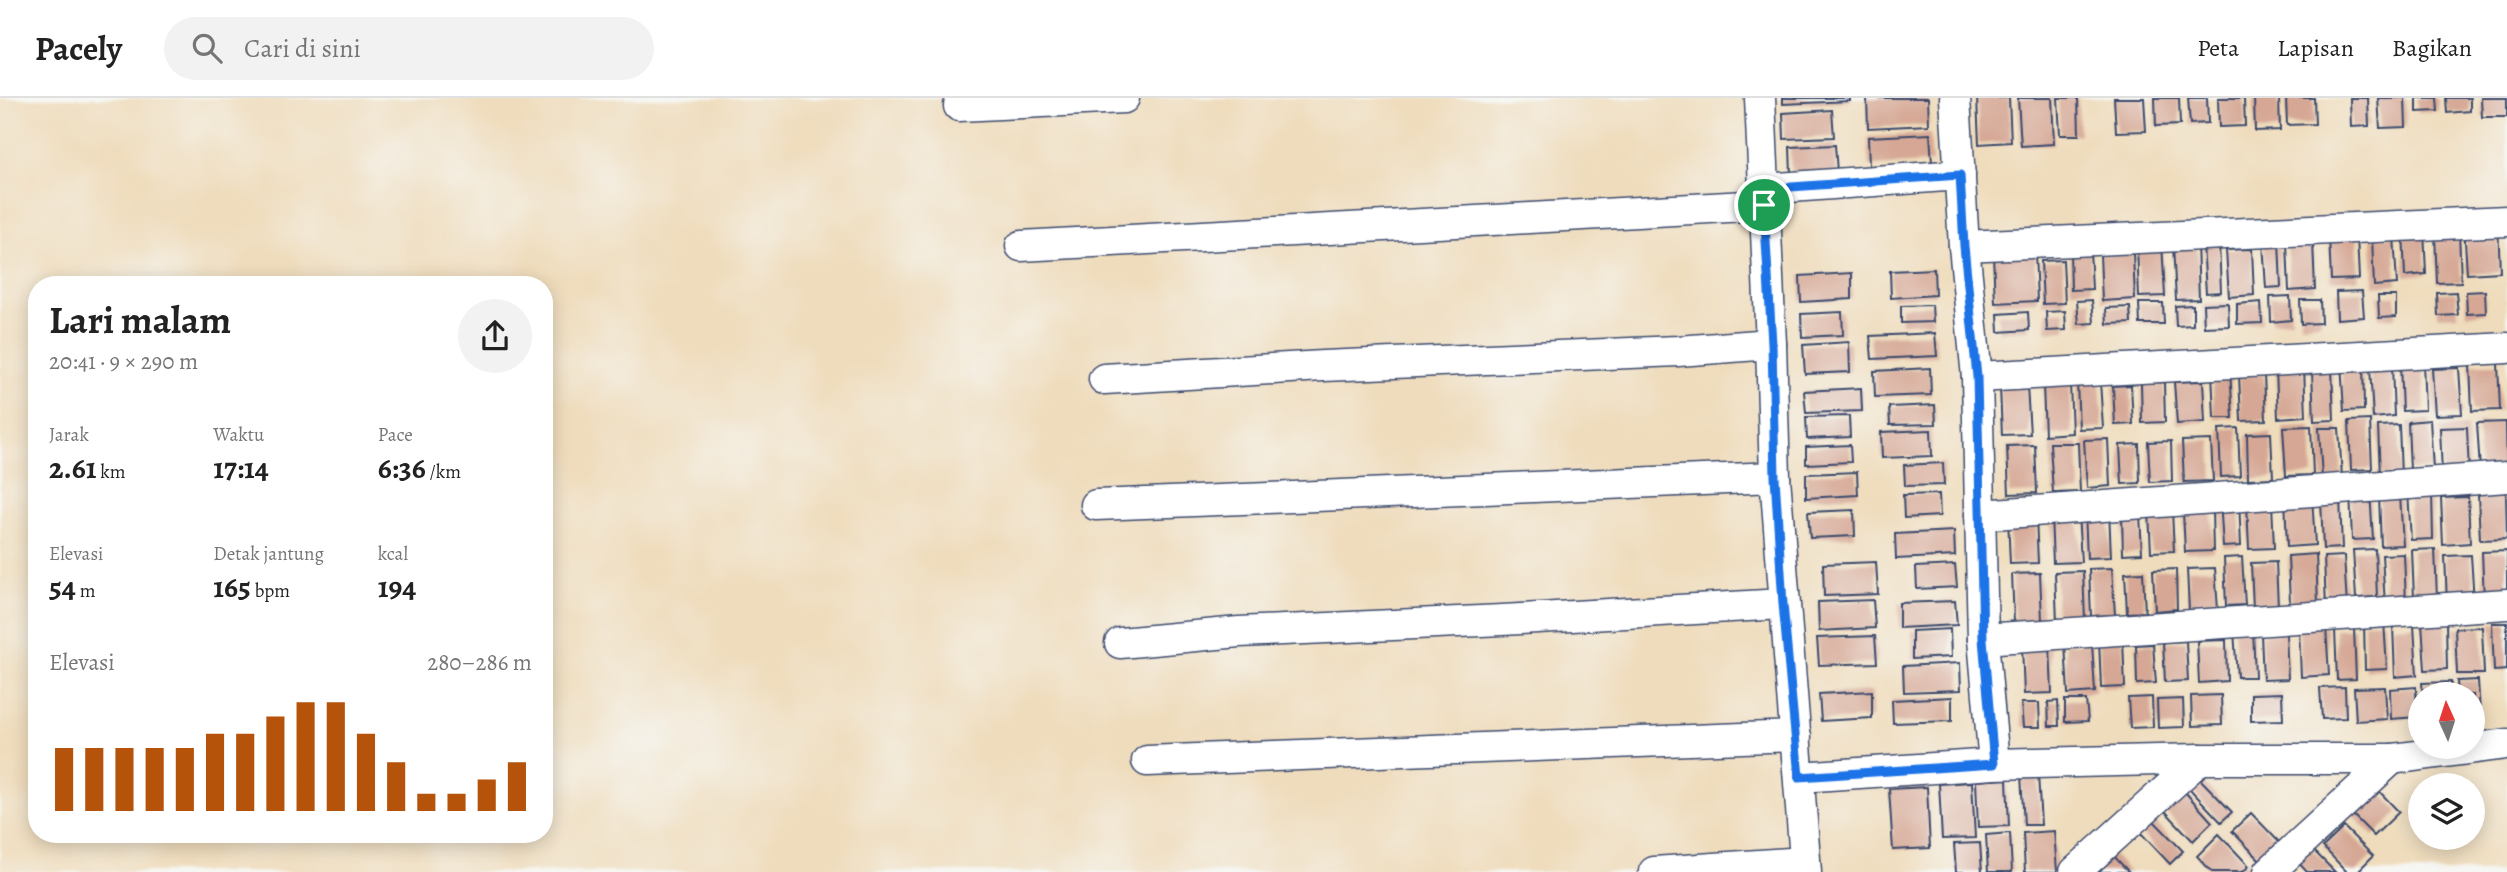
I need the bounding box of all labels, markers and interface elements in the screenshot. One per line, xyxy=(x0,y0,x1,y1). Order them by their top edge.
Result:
search box xyxy=(164,17,654,80)
text: Pacely xyxy=(35,26,122,71)
icon: search xyxy=(188,29,226,67)
text: Cari di sini xyxy=(244,31,361,66)
text: Peta xyxy=(2197,32,2239,64)
text: Lapisan xyxy=(2277,32,2354,64)
text: Bagikan xyxy=(2392,32,2472,64)
pin xyxy=(1734,175,1794,235)
icon: arrive xyxy=(1745,186,1783,224)
text: Lari malam xyxy=(49,294,231,346)
button: share xyxy=(458,299,532,373)
text: 20:41 · 9 × 290 m xyxy=(49,346,198,377)
text: Jarak xyxy=(49,422,89,448)
text: Waktu xyxy=(213,422,264,448)
text: Pace xyxy=(378,422,413,448)
text: 2.61 xyxy=(49,448,97,488)
text: 17:14 xyxy=(213,448,269,488)
text: 6:36 xyxy=(378,448,426,488)
text: km xyxy=(97,459,126,485)
text: /km xyxy=(426,459,461,485)
text: Elevasi xyxy=(49,541,103,567)
text: Detak jantung xyxy=(213,541,324,567)
text: kcal xyxy=(378,541,408,567)
text: 54 xyxy=(49,567,76,607)
text: 165 xyxy=(213,567,251,607)
text: 194 xyxy=(378,567,416,607)
text: m xyxy=(76,578,96,604)
text: bpm xyxy=(251,578,290,604)
text: Elevasi xyxy=(49,647,115,678)
text: 280–286 m xyxy=(427,647,532,678)
north arrow xyxy=(2408,682,2485,760)
map controls xyxy=(2408,682,2485,850)
button: layers xyxy=(2408,773,2485,850)

